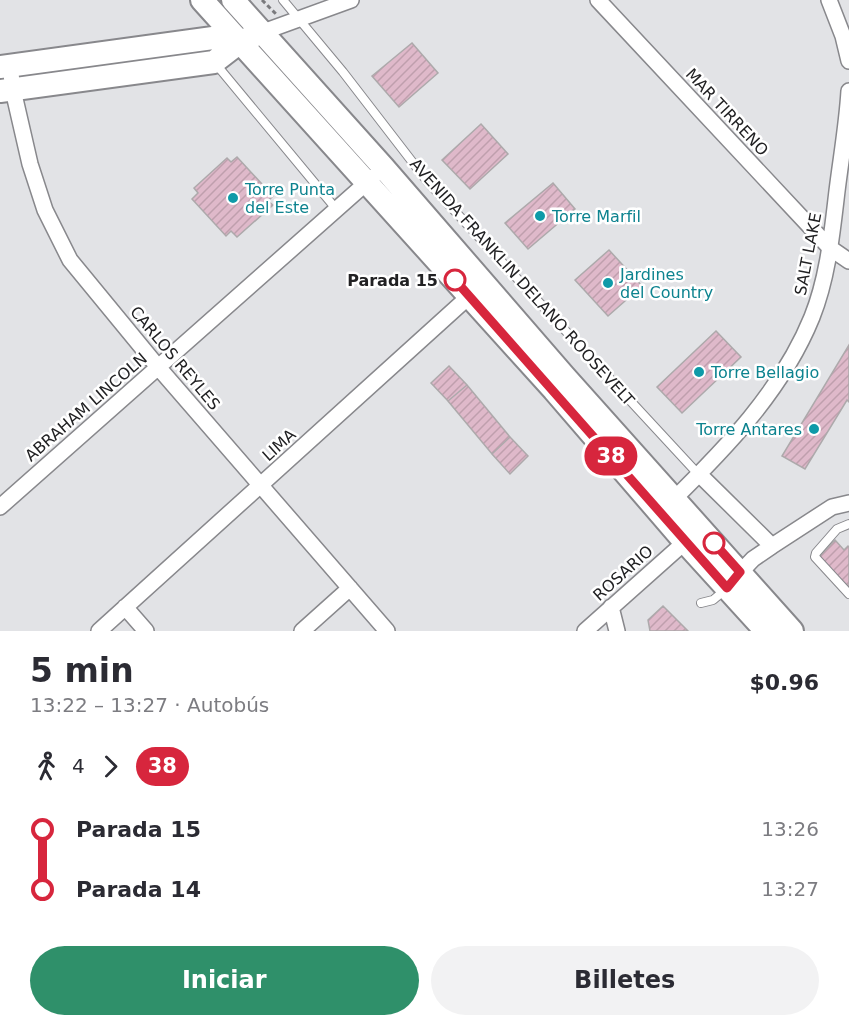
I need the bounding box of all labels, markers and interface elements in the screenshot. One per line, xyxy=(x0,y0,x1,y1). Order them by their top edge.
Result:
street label: MAR TIRRENO xyxy=(682,64,772,160)
street label: AVENIDA FRANKLIN DELANO ROOSEVELT xyxy=(406,155,638,410)
place label: Torre Punta del Este xyxy=(244,180,335,217)
marker: Torre Punta del Este xyxy=(226,191,240,205)
place label: Torre Marfil xyxy=(551,207,641,226)
marker: Torre Marfil xyxy=(533,209,547,223)
street label: SALT LAKE xyxy=(791,211,825,297)
place label: Jardines del Country xyxy=(619,265,713,302)
marker: Parada 15 xyxy=(444,269,466,291)
place label: Parada 15 xyxy=(347,271,438,290)
marker: Jardines del Country xyxy=(601,276,615,290)
street label: CARLOS REYLES xyxy=(126,302,224,414)
street label: ABRAHAM LINCOLN xyxy=(21,349,151,465)
place label: Torre Bellagio xyxy=(710,363,819,382)
marker: Torre Bellagio xyxy=(692,365,706,379)
place label: Torre Antares xyxy=(695,420,802,439)
marker: Torre Antares xyxy=(807,422,821,436)
street label: LIMA xyxy=(258,425,300,465)
line badge: 38 xyxy=(584,436,638,476)
text: 38 xyxy=(596,444,626,468)
unlabelled marker xyxy=(703,532,725,554)
street label: ROSARIO xyxy=(589,541,657,605)
text: 5 min xyxy=(30,651,134,690)
text: $0.96 xyxy=(749,670,819,695)
text: 13:22 – 13:27 · Autobús xyxy=(30,693,269,717)
icon: walk xyxy=(30,750,63,783)
icon: forward xyxy=(94,750,127,783)
text: 4 xyxy=(72,754,85,778)
text: 38 xyxy=(148,754,177,778)
text: Parada 15 xyxy=(76,817,201,842)
text: 13:26 xyxy=(761,817,819,841)
text: Parada 14 xyxy=(76,877,201,902)
text: 13:27 xyxy=(761,877,819,901)
button: Iniciar xyxy=(30,946,419,1015)
button: Billetes xyxy=(431,946,819,1015)

